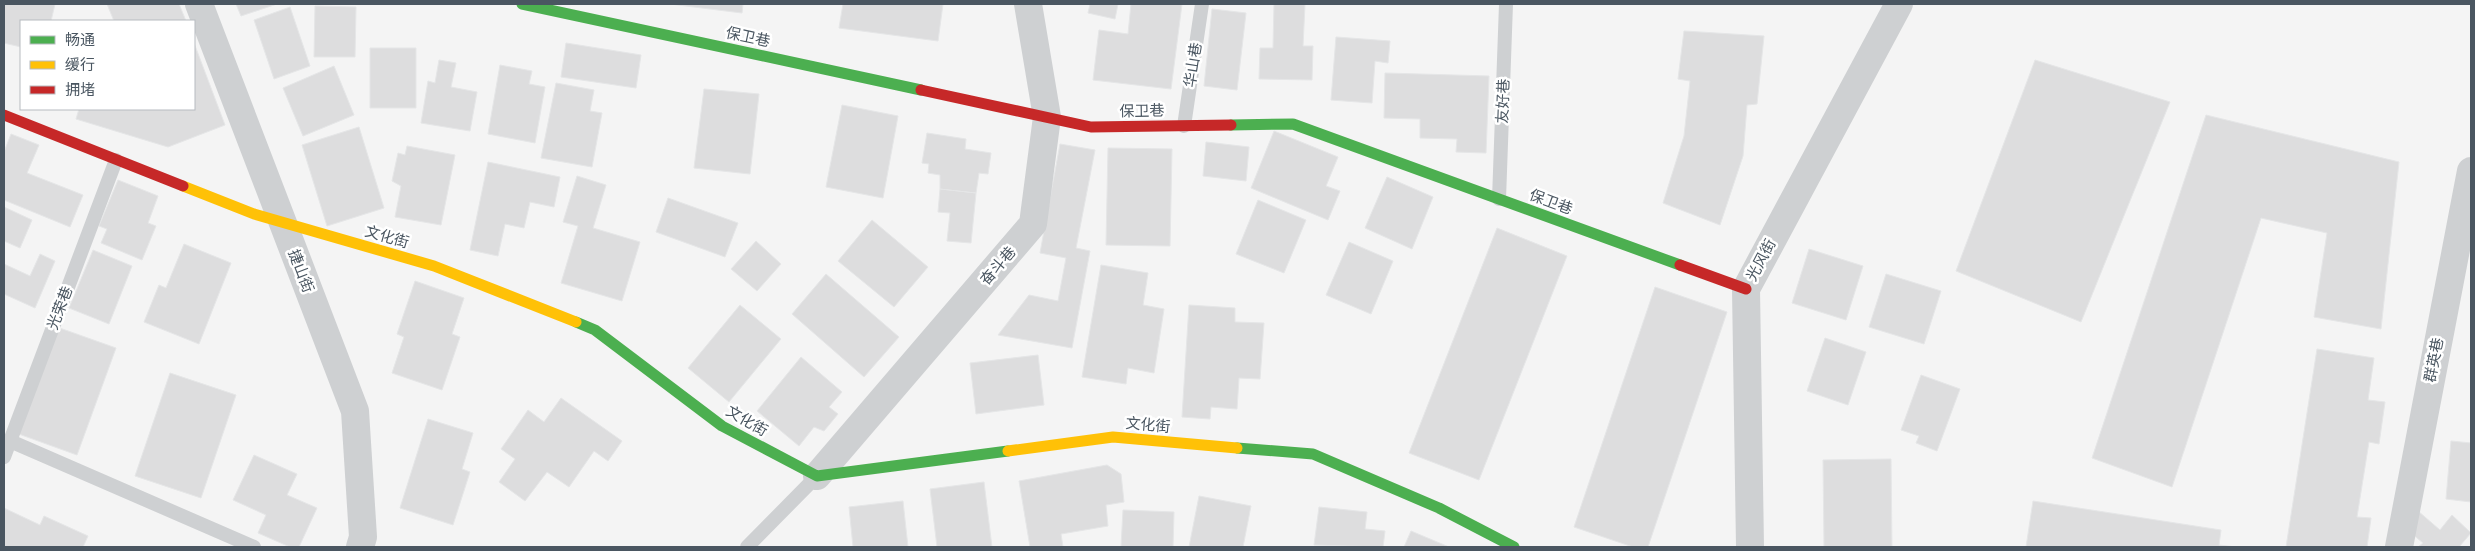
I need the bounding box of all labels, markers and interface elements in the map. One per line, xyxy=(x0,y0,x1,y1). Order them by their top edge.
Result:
legend xyxy=(20,20,195,110)
street label: 保卫巷 xyxy=(724,24,772,50)
text: 畅通 xyxy=(65,31,95,49)
street label: 华山巷 xyxy=(1181,41,1205,89)
text: 缓行 xyxy=(65,56,95,74)
street label: 友好巷 xyxy=(1493,78,1513,124)
text: 拥堵 xyxy=(65,81,95,99)
street label: 保卫巷 xyxy=(1119,102,1165,120)
street label: 保卫巷 xyxy=(1527,186,1575,218)
street label: 文化街 xyxy=(363,222,411,252)
street label: 光风街 xyxy=(1742,236,1780,284)
street label: 奋斗巷 xyxy=(976,243,1020,289)
street label: 捷山街 xyxy=(285,247,317,295)
street label: 光荣巷 xyxy=(44,284,76,332)
street label: 群英巷 xyxy=(2421,336,2447,384)
street label: 文化街 xyxy=(723,402,771,440)
street label: 文化街 xyxy=(1125,414,1171,436)

